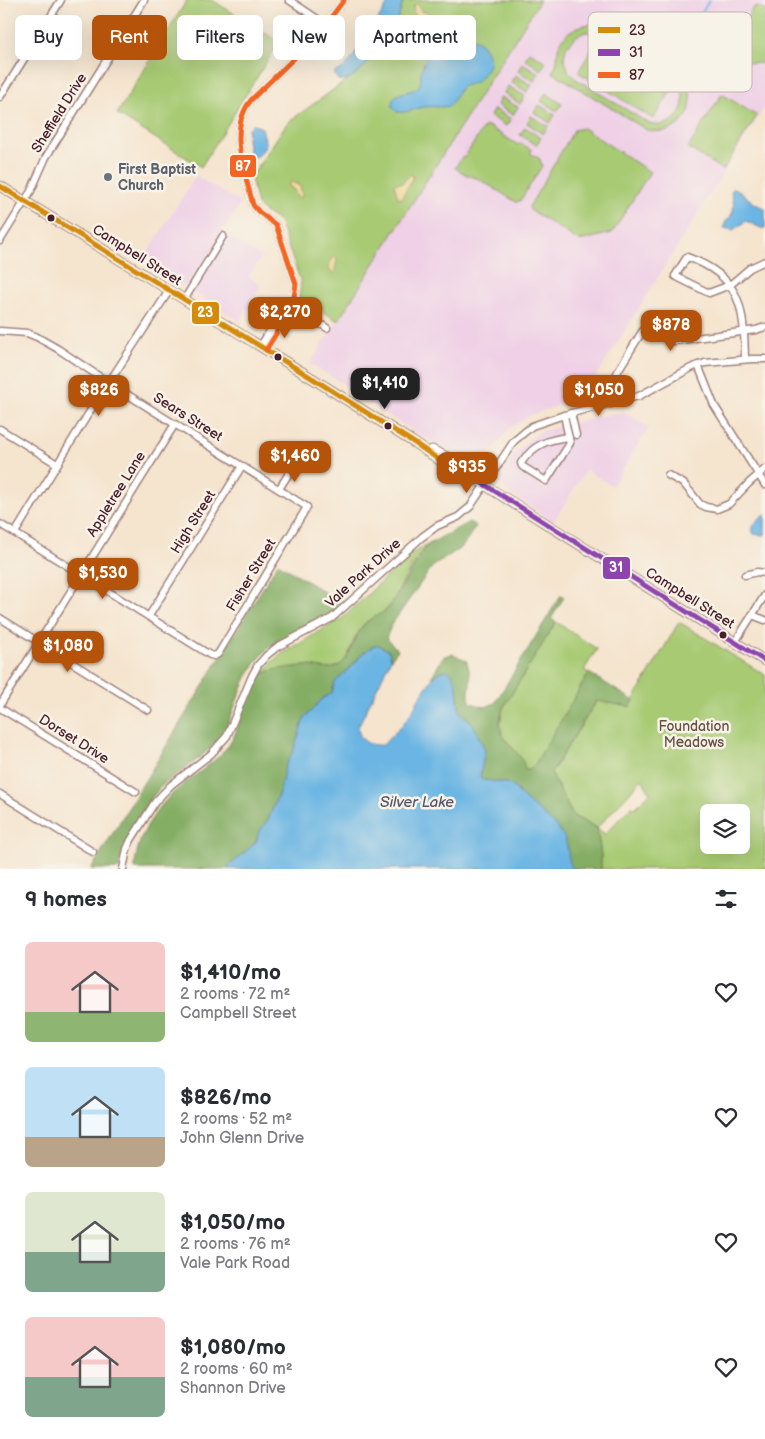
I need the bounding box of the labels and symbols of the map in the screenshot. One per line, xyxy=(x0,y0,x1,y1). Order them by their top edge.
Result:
legend xyxy=(588,12,752,92)
text: 23 xyxy=(629,22,646,39)
text: 31 xyxy=(629,44,643,61)
text: 87 xyxy=(629,67,644,84)
street label: Sheffield Drive xyxy=(28,70,90,156)
line badge: 87 xyxy=(229,154,257,178)
text: 87 xyxy=(235,158,251,175)
place label: First Baptist Church xyxy=(118,161,196,194)
marker: First Baptist Church xyxy=(102,171,114,183)
unlabelled marker xyxy=(46,213,56,223)
street label: Campbell Street xyxy=(89,221,185,290)
pin: $2,270 xyxy=(244,296,326,339)
line badge: 23 xyxy=(191,301,220,325)
text: 23 xyxy=(197,304,213,321)
pin: $878 xyxy=(641,310,701,352)
unlabelled marker xyxy=(273,352,283,362)
pin: $1,410 xyxy=(344,368,426,410)
pin: $826 xyxy=(69,374,129,417)
pin: $1,050 xyxy=(558,374,640,417)
street label: Sears Street xyxy=(150,389,226,445)
unlabelled marker xyxy=(383,421,393,431)
pin: $1,460 xyxy=(254,440,336,483)
street label: Appletree Lane xyxy=(83,448,149,540)
pin: $935 xyxy=(437,452,497,494)
street label: High Street xyxy=(167,487,219,557)
street label: Fisher Street xyxy=(223,535,280,614)
street label: Vale Park Drive xyxy=(322,535,404,611)
line badge: 31 xyxy=(602,556,631,580)
pin: $1,530 xyxy=(62,558,144,600)
text: 31 xyxy=(609,559,623,576)
street label: Campbell Street xyxy=(642,564,738,633)
pin: $1,080 xyxy=(27,630,109,673)
unlabelled marker xyxy=(718,630,728,640)
street label: Dorset Drive xyxy=(36,711,112,767)
park label: Foundation Meadows xyxy=(659,718,729,751)
water label: Silver Lake xyxy=(380,793,454,812)

